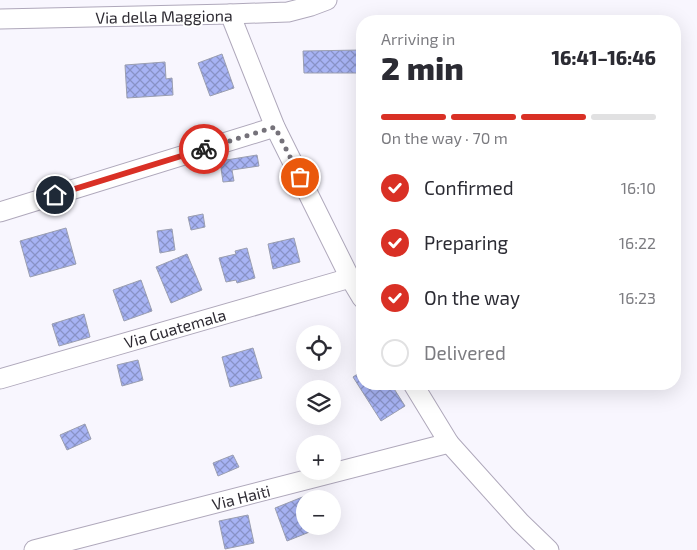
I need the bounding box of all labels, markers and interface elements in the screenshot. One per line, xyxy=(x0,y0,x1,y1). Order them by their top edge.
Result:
street label: Via della Maggiona xyxy=(95,5,233,27)
text: Arriving in xyxy=(381,29,455,48)
text: 16:41–16:46 xyxy=(552,46,656,69)
text: 2 min xyxy=(381,48,464,86)
courier xyxy=(179,124,229,174)
text: On the way · 70 m xyxy=(381,128,508,147)
icon: bike xyxy=(190,135,218,163)
pin xyxy=(279,156,321,198)
icon: bag xyxy=(286,163,314,191)
pin xyxy=(34,174,76,216)
icon: check xyxy=(381,174,409,202)
text: Confirmed xyxy=(424,176,514,199)
text: 16:10 xyxy=(621,178,656,197)
icon: home xyxy=(41,181,69,209)
icon: check xyxy=(381,229,409,257)
text: Preparing xyxy=(424,231,508,254)
text: 16:22 xyxy=(619,233,656,252)
icon: check xyxy=(381,284,409,312)
text: On the way xyxy=(424,286,520,309)
text: 16:23 xyxy=(619,288,656,307)
street label: Via Guatemala xyxy=(122,304,228,352)
map controls xyxy=(296,325,341,535)
button: locate xyxy=(296,325,341,370)
text: Delivered xyxy=(424,341,506,364)
button: layers xyxy=(296,380,341,425)
button: + xyxy=(296,435,341,480)
street label: Via Haiti xyxy=(210,481,272,513)
button: − xyxy=(296,490,341,535)

